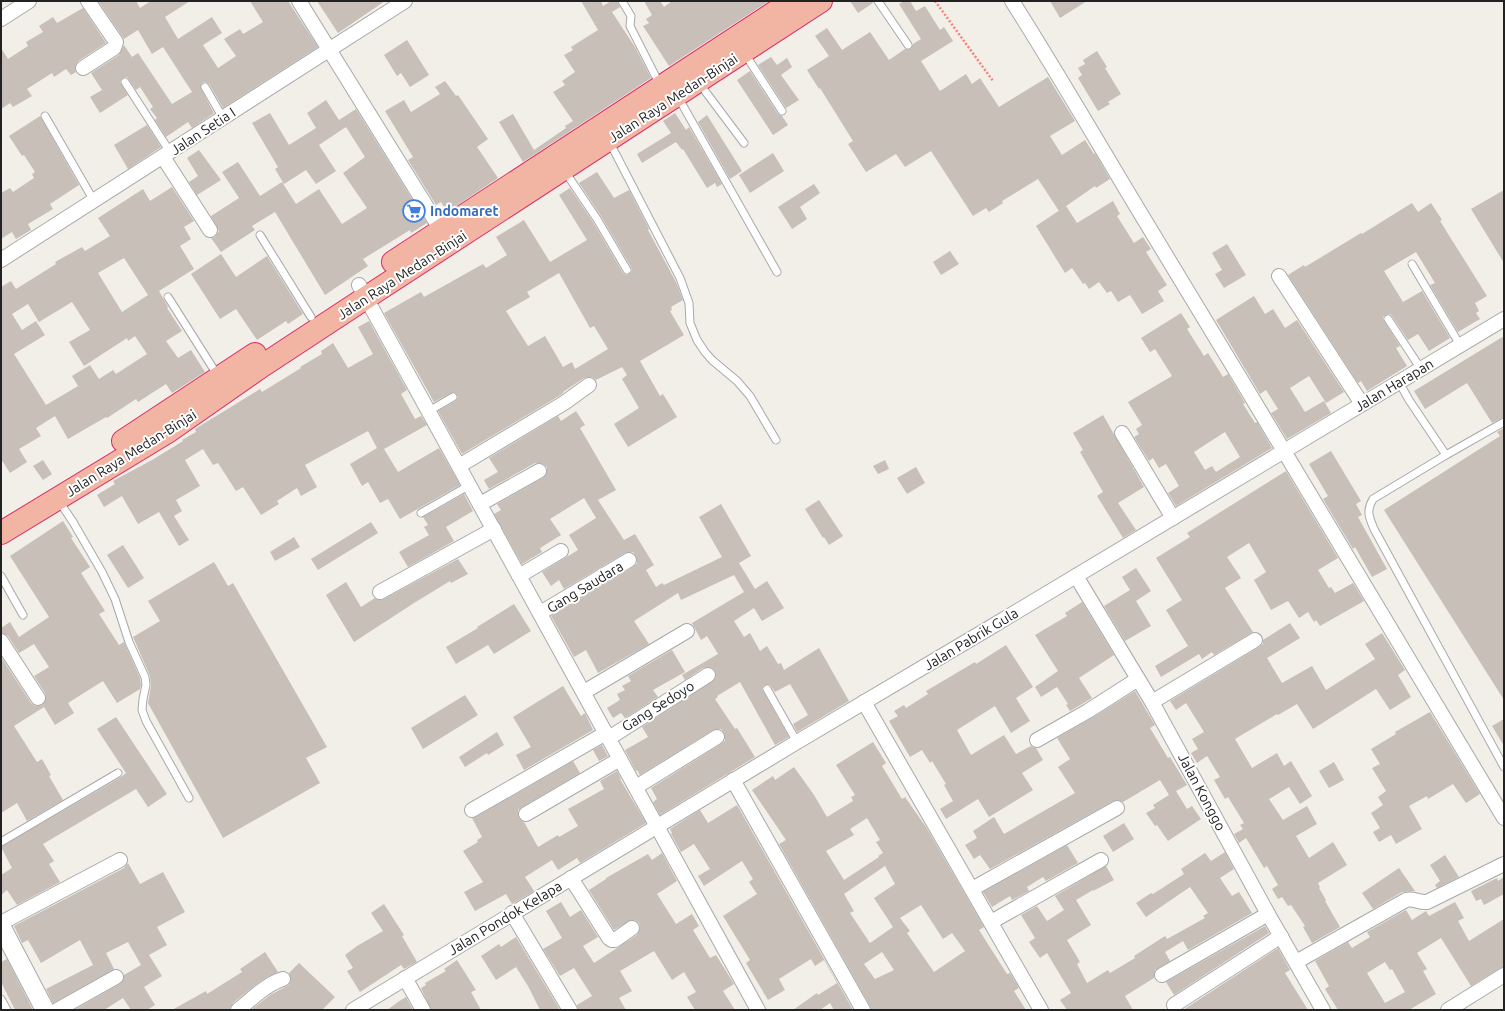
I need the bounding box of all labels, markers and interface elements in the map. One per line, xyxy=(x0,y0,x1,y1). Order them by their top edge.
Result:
street label: Jalan Raya Medan-Binjai xyxy=(605,50,741,146)
street label: Jalan Setia I xyxy=(168,104,238,158)
supermarket icon: Indomaret xyxy=(401,198,427,224)
place label: Indomaret xyxy=(430,203,499,219)
street label: Jalan Raya Medan-Binjai xyxy=(334,227,470,323)
street label: Jalan Harapan xyxy=(1352,355,1436,415)
street label: Jalan Raya Medan-Binjai xyxy=(63,406,199,500)
street label: Gang Saudara xyxy=(544,558,626,616)
street label: Jalan Pabrik Gula xyxy=(921,605,1021,673)
street label: Gang Sedoyo xyxy=(619,677,697,735)
street label: Jalan Konggo xyxy=(1175,751,1229,833)
street label: Jalan Pondok Kelapa xyxy=(445,878,565,958)

